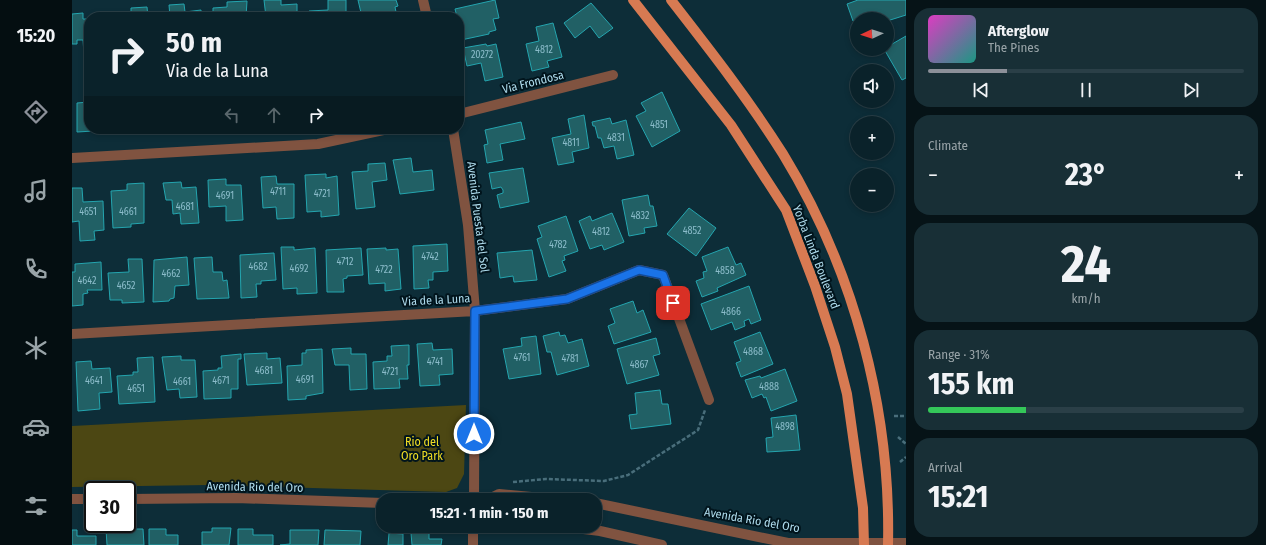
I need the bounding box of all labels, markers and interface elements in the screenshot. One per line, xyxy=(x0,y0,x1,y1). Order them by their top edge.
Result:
north arrow xyxy=(850,12,894,56)
map controls xyxy=(850,12,894,212)
text: Afterglow xyxy=(988,22,1049,40)
text: 15:20 xyxy=(17,25,55,47)
text: 50 m xyxy=(166,26,222,59)
icon: right xyxy=(100,28,152,80)
text: The Pines xyxy=(988,40,1039,55)
house number: 4812 xyxy=(535,44,554,56)
house number: 20272 xyxy=(471,49,494,61)
text: Via de la Luna xyxy=(166,60,269,82)
button: sound xyxy=(850,64,894,108)
street label: Via Frondosa xyxy=(501,68,565,96)
icon: previous xyxy=(970,79,992,101)
icon: pause xyxy=(1075,79,1097,101)
icon: next xyxy=(1180,79,1202,101)
icon: directions xyxy=(22,98,50,126)
icon: left xyxy=(221,104,243,126)
icon: ahead xyxy=(263,104,285,126)
icon: right xyxy=(305,104,327,126)
button: + xyxy=(850,116,894,160)
house number: 4851 xyxy=(650,119,668,131)
house number: 4831 xyxy=(607,132,625,144)
house number: 4811 xyxy=(562,137,580,149)
text: Climate xyxy=(928,138,968,153)
text: 23° xyxy=(1065,157,1107,193)
street label: Avenida Puesta del Sol xyxy=(464,161,492,273)
text: − xyxy=(928,162,938,189)
text: + xyxy=(1234,162,1244,189)
button: − xyxy=(850,168,894,212)
icon: music xyxy=(22,177,50,205)
house number: 4711 xyxy=(270,186,286,198)
house number: 4721 xyxy=(314,188,330,200)
house number: 4691 xyxy=(216,190,234,202)
house number: 4681 xyxy=(176,201,194,213)
street label: Yorba Linda Boulevard xyxy=(790,203,842,311)
house number: 4651 xyxy=(79,206,97,218)
house number: 4661 xyxy=(119,206,137,218)
house number: 4832 xyxy=(631,210,650,222)
house number: 4852 xyxy=(683,225,702,237)
house number: 4812 xyxy=(592,226,611,238)
text: 24 xyxy=(1061,233,1111,296)
house number: 4782 xyxy=(549,239,568,251)
house number: 4742 xyxy=(421,251,439,263)
icon: phone xyxy=(22,255,50,283)
house number: 4712 xyxy=(337,256,354,268)
house number: 4682 xyxy=(248,261,268,273)
house number: 4692 xyxy=(290,263,309,275)
house number: 4722 xyxy=(375,264,393,276)
house number: 4858 xyxy=(715,265,735,277)
house number: 4662 xyxy=(161,268,181,280)
house number: 4642 xyxy=(78,275,97,287)
house number: 4652 xyxy=(117,280,136,292)
pin xyxy=(656,286,690,320)
street label: Via de la Luna xyxy=(401,291,471,309)
text: km/h xyxy=(1072,291,1101,306)
icon: arrive xyxy=(662,292,684,314)
house number: 4866 xyxy=(721,306,741,318)
icon: climate xyxy=(22,334,50,362)
house number: 4868 xyxy=(743,346,763,358)
text: Range · 31% xyxy=(928,347,990,362)
house number: 4761 xyxy=(514,352,530,364)
house number: 4781 xyxy=(561,353,579,365)
house number: 4741 xyxy=(427,356,443,368)
house number: 4867 xyxy=(630,359,648,371)
house number: 4681 xyxy=(255,365,273,377)
house number: 4721 xyxy=(382,366,398,378)
text: 155 km xyxy=(928,366,1014,402)
house number: 4691 xyxy=(296,374,314,386)
house number: 4641 xyxy=(85,375,103,387)
house number: 4671 xyxy=(212,375,230,387)
house number: 4661 xyxy=(173,376,191,388)
house number: 4888 xyxy=(759,381,779,393)
house number: 4651 xyxy=(127,383,145,395)
icon: car xyxy=(22,413,50,441)
position arrow xyxy=(453,413,495,455)
house number: 4898 xyxy=(775,421,795,433)
park label: Rio del Oro Park xyxy=(401,435,443,463)
text: Arrival xyxy=(928,460,962,475)
street label: Avenida Rio del Oro xyxy=(207,479,303,495)
text: 15:21 xyxy=(928,479,988,515)
speed limit sign: 30 xyxy=(84,481,136,533)
icon: filters xyxy=(22,492,50,520)
text: 15:21 · 1 min · 150 m xyxy=(430,504,548,522)
street label: Avenida Rio del Oro xyxy=(703,505,801,535)

